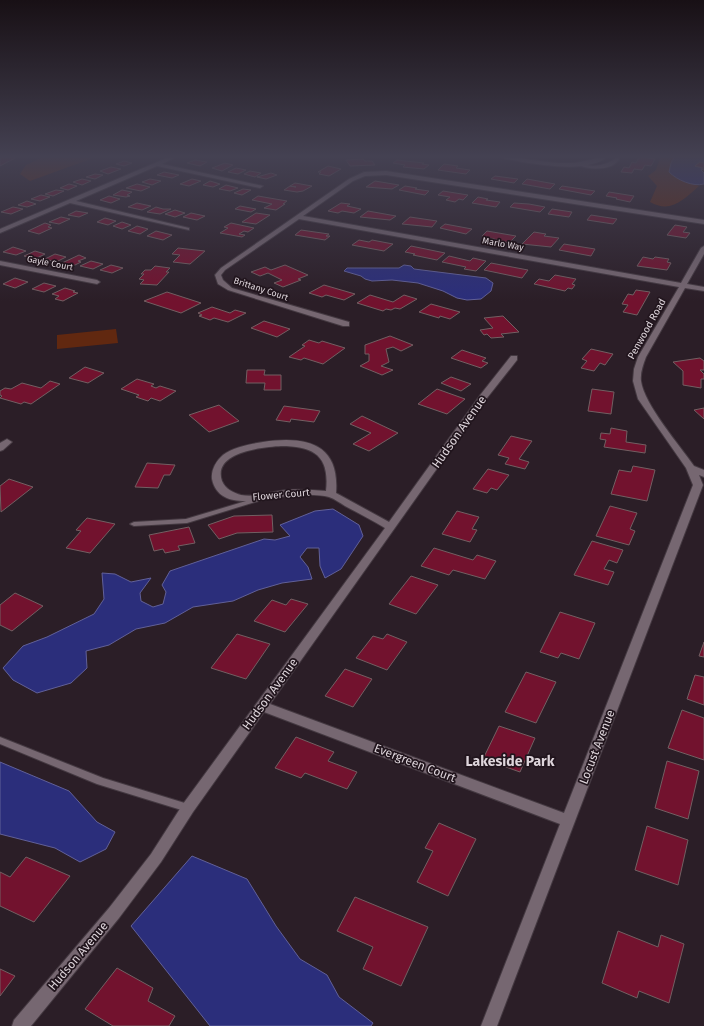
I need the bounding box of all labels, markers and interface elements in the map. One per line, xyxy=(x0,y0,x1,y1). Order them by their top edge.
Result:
street label: Marlo Way xyxy=(481,235,525,253)
street label: Gayle Court xyxy=(26,254,75,273)
street label: Brittany Court xyxy=(232,275,290,303)
street label: Penwood Road xyxy=(625,297,669,361)
street label: Hudson Avenue xyxy=(429,393,489,471)
street label: Flower Court xyxy=(252,486,310,503)
street label: Hudson Avenue xyxy=(239,656,301,732)
street label: Locust Avenue xyxy=(576,708,618,786)
street label: Evergreen Court xyxy=(372,741,458,785)
district label: Lakeside Park xyxy=(466,753,555,770)
street label: Hudson Avenue xyxy=(45,919,111,993)

